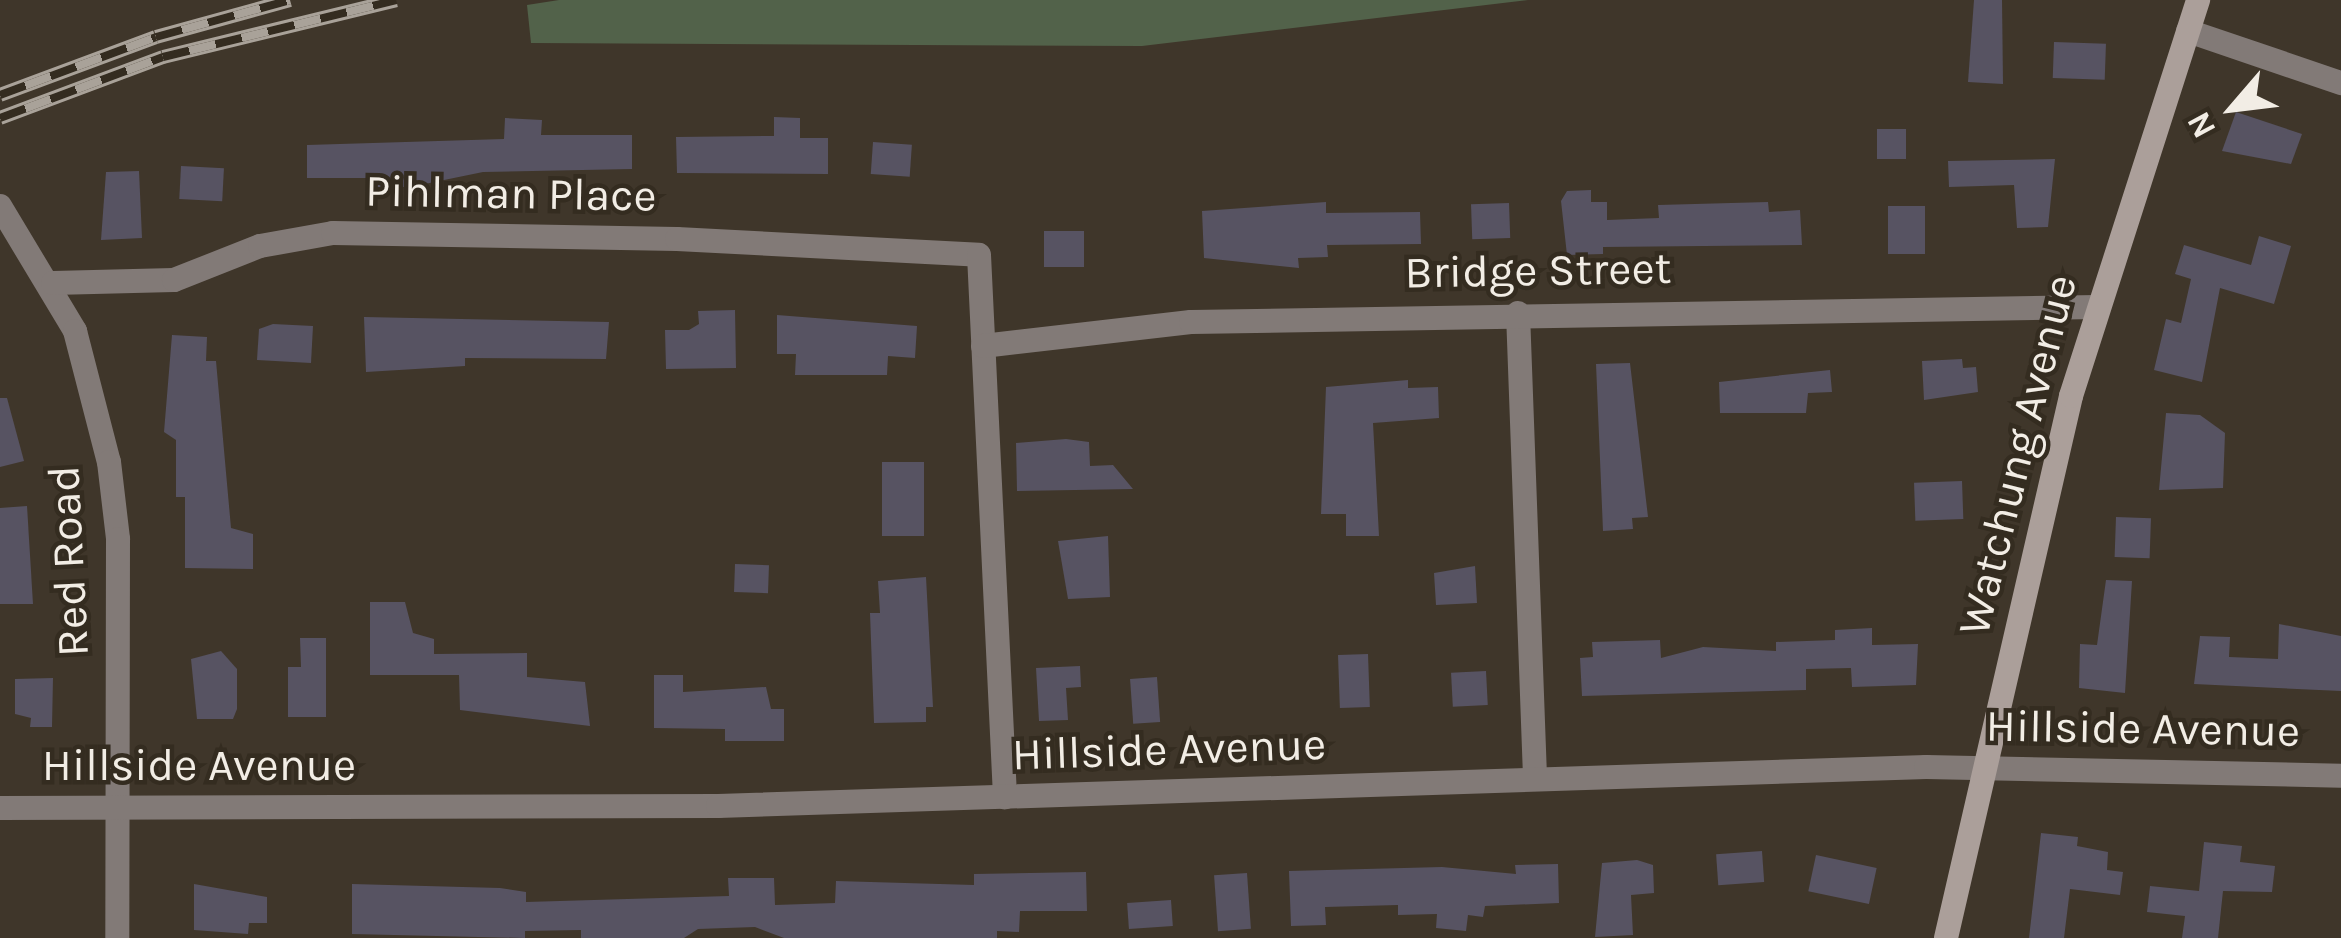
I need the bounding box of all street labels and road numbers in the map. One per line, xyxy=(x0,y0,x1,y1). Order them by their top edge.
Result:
street label: Pihlman Place xyxy=(365,164,657,224)
street label: Bridge Street xyxy=(1404,242,1672,300)
street label: Watchung Avenue xyxy=(1947,269,2089,641)
street label: Red Road xyxy=(37,464,101,658)
street label: Hillside Avenue xyxy=(1985,699,2301,759)
street label: Hillside Avenue xyxy=(1011,718,1327,782)
street label: Hillside Avenue xyxy=(42,739,356,793)

